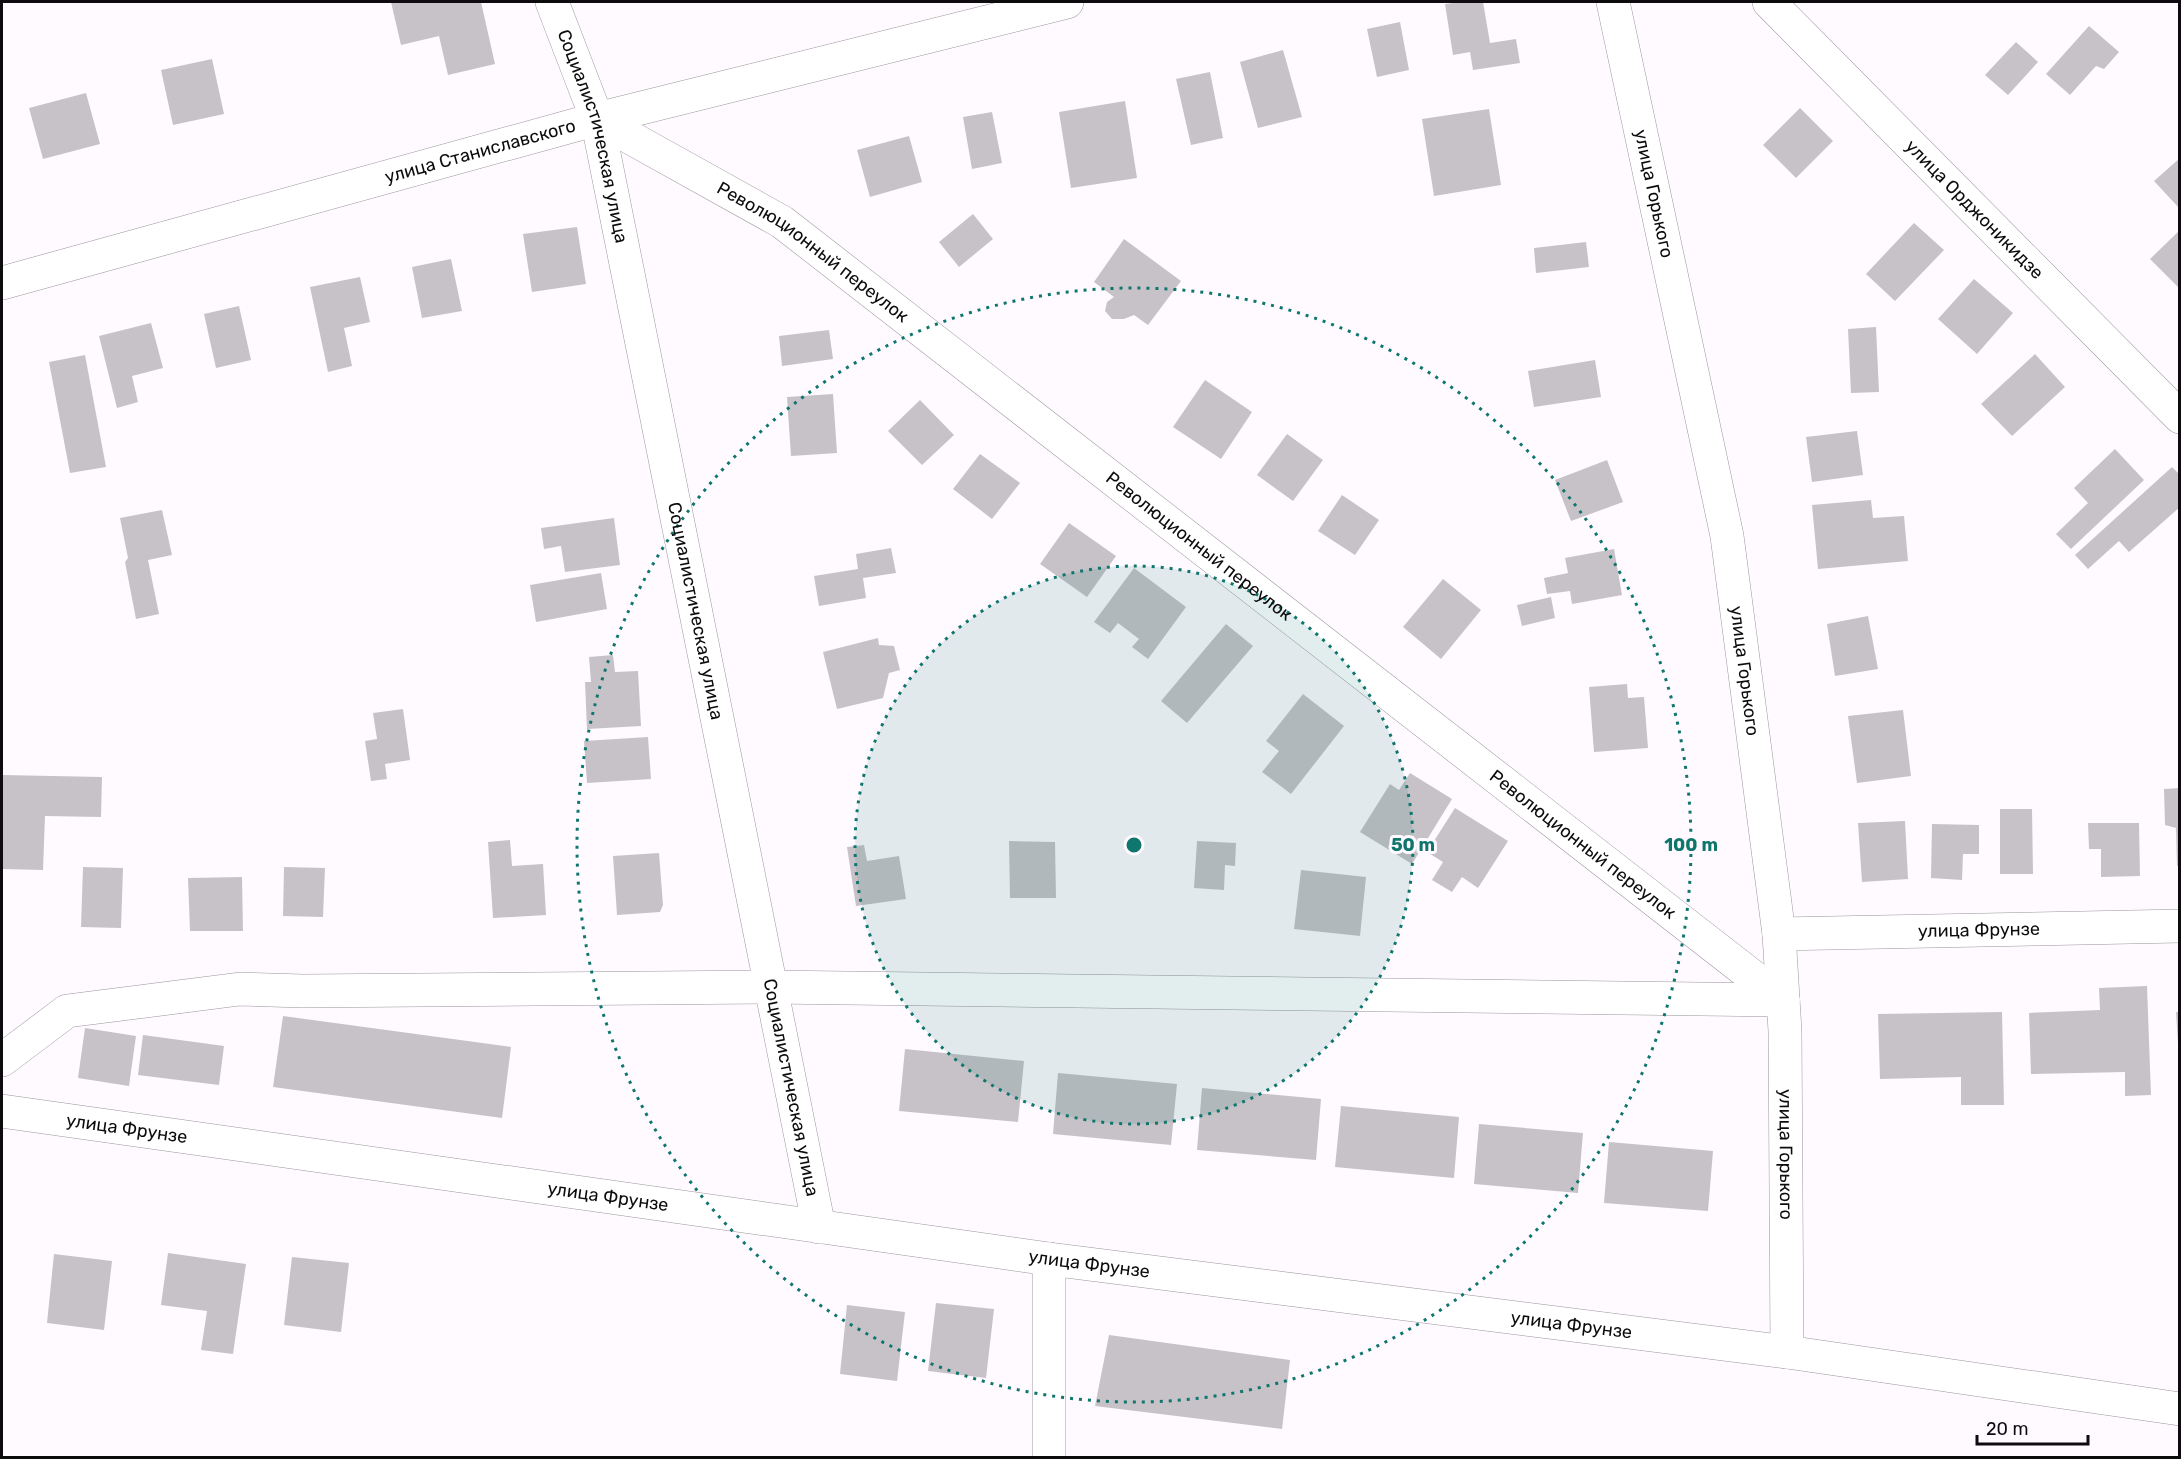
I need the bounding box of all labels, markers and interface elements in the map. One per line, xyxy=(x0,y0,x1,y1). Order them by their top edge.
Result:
street label: Социалистическая улица xyxy=(553,26,633,245)
street label: улица Станиславского xyxy=(382,114,578,188)
street label: улица Горького xyxy=(1629,127,1678,260)
street label: улица Орджоникидзе xyxy=(1901,135,2048,284)
street label: Революционный переулок xyxy=(713,177,913,327)
street label: Революционный переулок xyxy=(1101,467,1297,626)
street label: Социалистическая улица xyxy=(663,500,728,722)
street label: улица Горького xyxy=(1725,604,1764,737)
street label: Революционный переулок xyxy=(1485,765,1681,924)
text: 50 m xyxy=(1391,834,1435,856)
text: 100 m xyxy=(1664,834,1718,856)
centre of rings xyxy=(1124,835,1144,855)
street label: улица Фрунзе xyxy=(1918,918,2040,942)
street label: Социалистическая улица xyxy=(758,977,824,1198)
street label: улица Горького xyxy=(1774,1089,1797,1220)
street label: улица Фрунзе xyxy=(65,1109,189,1148)
street label: улица Фрунзе xyxy=(546,1177,670,1216)
street label: улица Фрунзе xyxy=(1027,1245,1151,1283)
street label: улица Фрунзе xyxy=(1509,1306,1633,1343)
scale bar xyxy=(1977,1408,2088,1446)
text: 20 m xyxy=(1986,1418,2028,1440)

